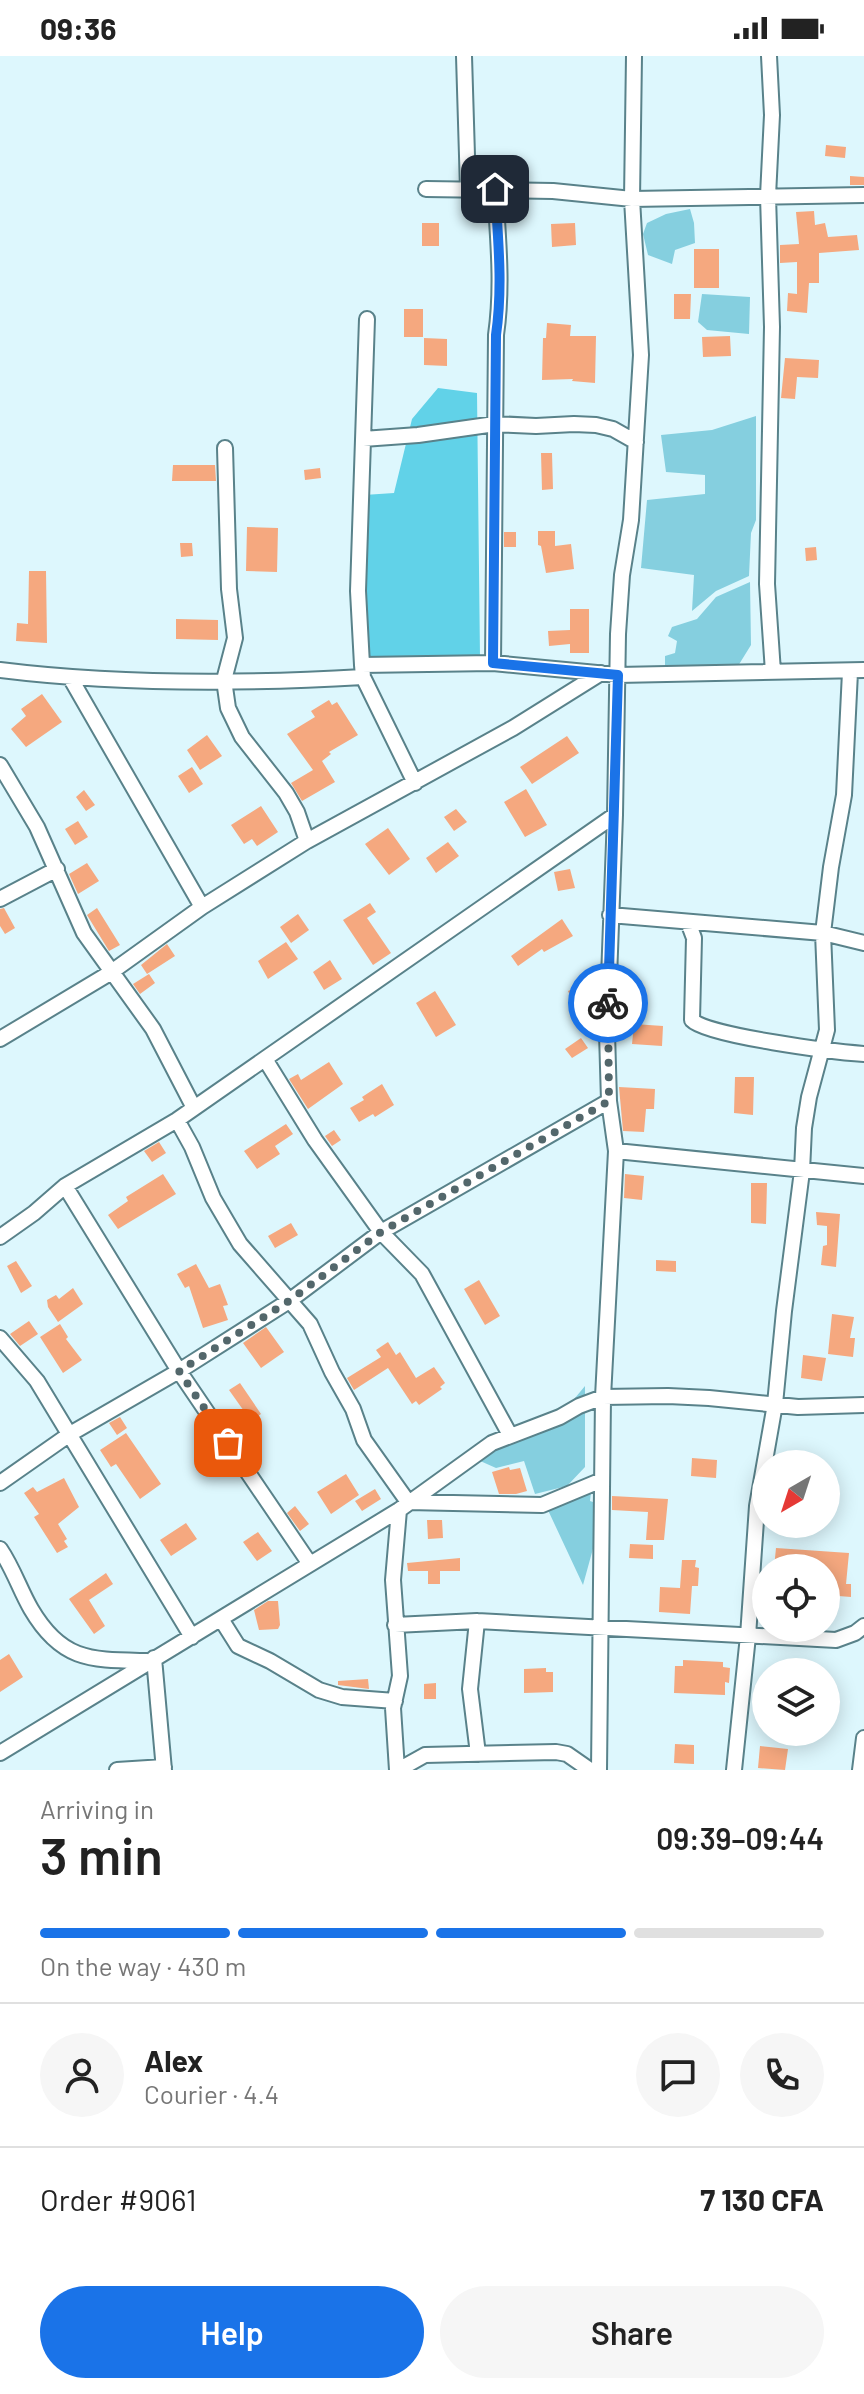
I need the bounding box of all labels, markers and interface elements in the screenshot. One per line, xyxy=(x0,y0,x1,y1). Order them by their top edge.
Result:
text: 09:36 xyxy=(40,10,116,46)
pin xyxy=(461,155,529,223)
icon: home xyxy=(473,167,517,211)
courier xyxy=(568,963,648,1043)
icon: bike xyxy=(586,981,630,1025)
pin xyxy=(194,1409,262,1477)
icon: bag xyxy=(206,1421,250,1465)
north arrow xyxy=(752,1450,840,1538)
map controls xyxy=(752,1450,840,1746)
button: locate xyxy=(752,1554,840,1642)
button: layers xyxy=(752,1658,840,1746)
text: Arriving in xyxy=(40,1793,154,1824)
text: 09:39–09:44 xyxy=(656,1820,824,1856)
text: 3 min xyxy=(40,1823,163,1885)
text: On the way · 430 m xyxy=(40,1950,246,1981)
button: person xyxy=(40,2033,124,2117)
button: chat xyxy=(636,2033,720,2117)
button: phone xyxy=(740,2033,824,2117)
text: Alex xyxy=(144,2042,203,2078)
text: Courier · 4.4 xyxy=(144,2078,279,2109)
text: Order #9061 xyxy=(40,2181,196,2217)
text: 7 130 CFA xyxy=(700,2181,824,2217)
button: Help xyxy=(40,2286,424,2378)
button: Share xyxy=(440,2286,824,2378)

